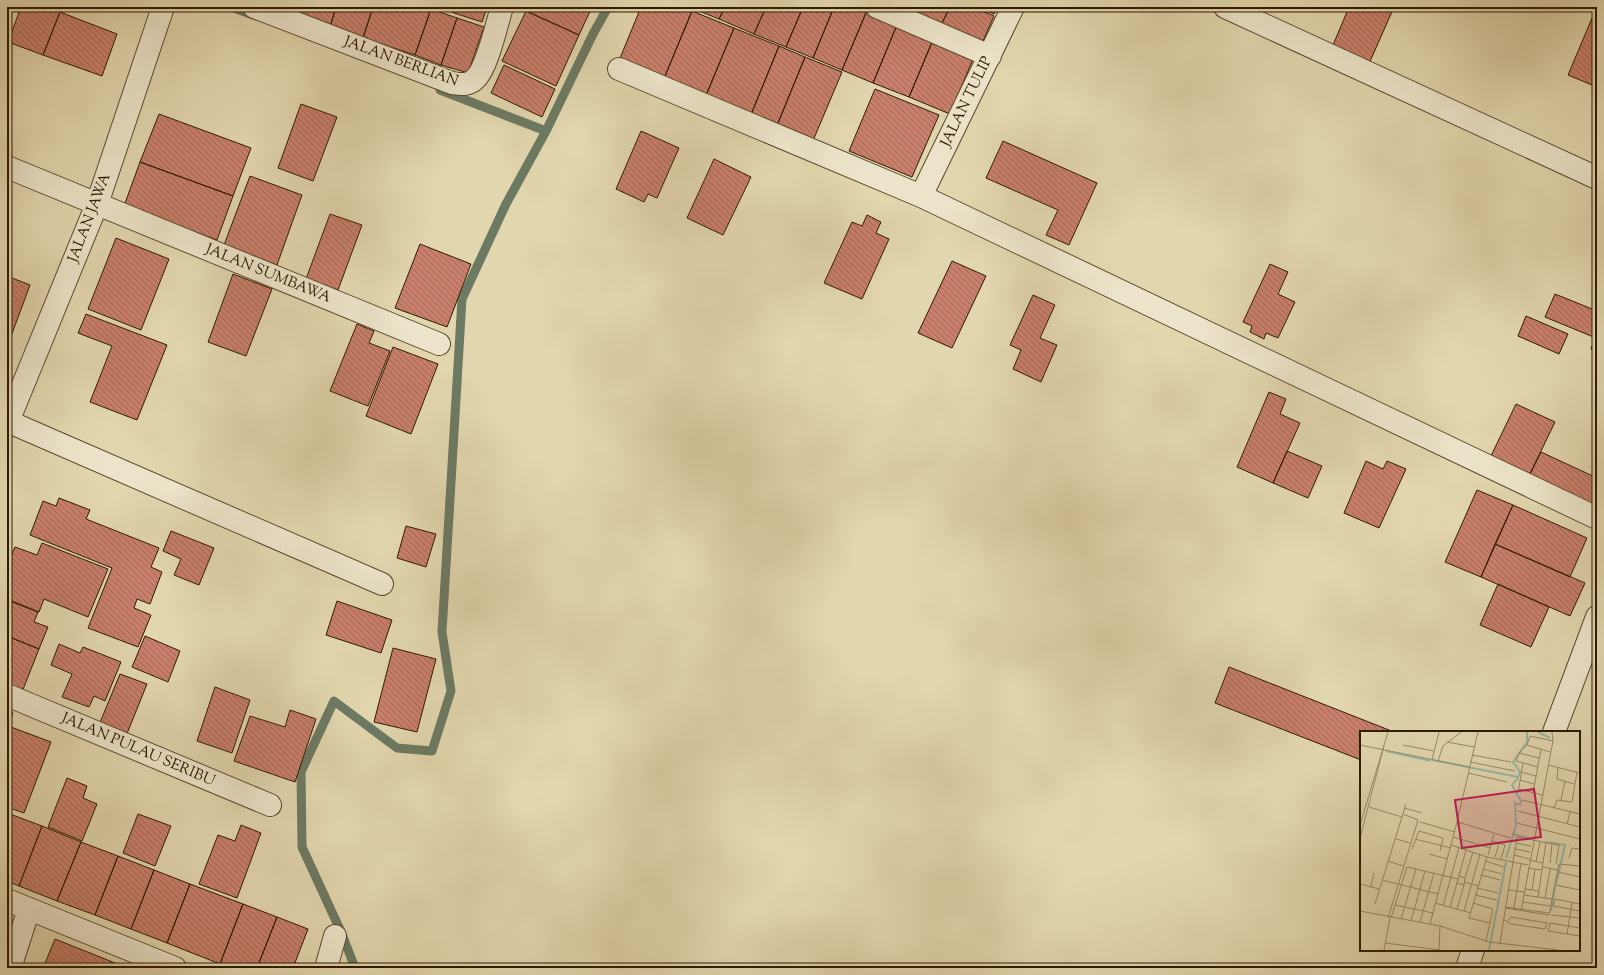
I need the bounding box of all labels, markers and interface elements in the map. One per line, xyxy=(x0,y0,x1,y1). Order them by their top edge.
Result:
street label: JALAN BERLIAN xyxy=(340,31,461,92)
street label: JALAN TULIP xyxy=(936,53,998,152)
street label: JALAN JAWA xyxy=(63,170,117,267)
street label: JALAN SUMBAWA xyxy=(201,239,334,309)
street label: JALAN PULAU SERIBU xyxy=(57,708,218,792)
inset map xyxy=(1360,731,1580,951)

